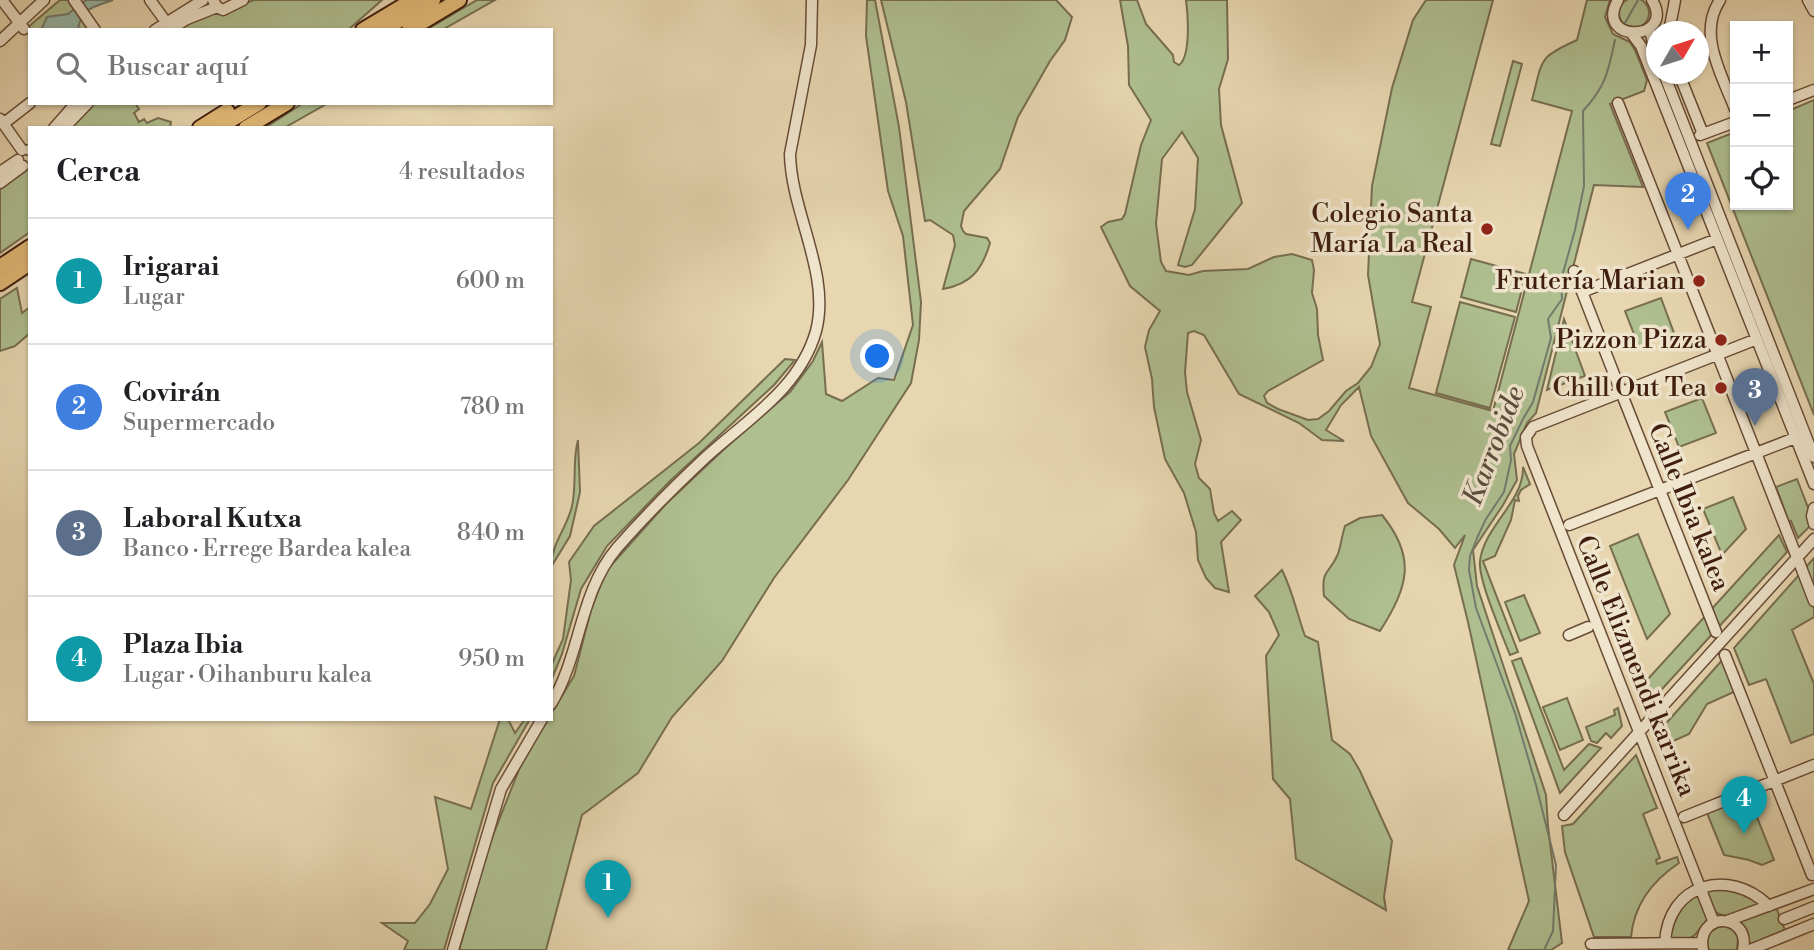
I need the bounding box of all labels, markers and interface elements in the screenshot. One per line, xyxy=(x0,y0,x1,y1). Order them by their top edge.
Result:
north arrow xyxy=(1646,21,1709,84)
map controls xyxy=(1730,21,1793,210)
button: + xyxy=(1730,21,1793,84)
search box xyxy=(28,28,553,105)
icon: search xyxy=(52,48,90,86)
text: Buscar aquí xyxy=(108,51,248,83)
button: − xyxy=(1730,84,1793,147)
button: locate xyxy=(1730,147,1793,210)
text: Cerca xyxy=(56,153,140,191)
text: 4 resultados xyxy=(399,158,525,186)
pin: 2 xyxy=(1665,172,1711,230)
place label: Colegio Santa María La Real xyxy=(1311,198,1474,260)
marker: Colegio Santa María La Real xyxy=(1479,221,1495,237)
text: Irigarai xyxy=(123,251,219,283)
place label: Frutería Marian xyxy=(1495,265,1685,297)
text: 1 xyxy=(73,267,85,295)
text: 600 m xyxy=(456,267,525,295)
marker: Frutería Marian xyxy=(1691,273,1707,289)
text: Lugar xyxy=(123,283,185,311)
place label: Pizzon Pizza xyxy=(1556,324,1708,356)
marker: Pizzon Pizza xyxy=(1713,332,1729,348)
your location xyxy=(860,339,894,373)
pin: 3 xyxy=(1732,368,1778,426)
place label: Chill Out Tea xyxy=(1552,372,1708,404)
text: Covirán xyxy=(123,377,220,409)
marker: Chill Out Tea xyxy=(1713,380,1729,396)
water label: Karrobide xyxy=(1455,381,1533,511)
text: 2 xyxy=(72,393,86,421)
text: 780 m xyxy=(460,393,525,421)
text: Supermercado xyxy=(123,409,275,437)
street label: Calle Ibia kalea xyxy=(1641,418,1738,596)
text: Laboral Kutxa xyxy=(123,503,302,535)
text: 3 xyxy=(72,519,86,547)
text: 840 m xyxy=(457,519,525,547)
street label: Calle Elizmendi karrika xyxy=(1569,531,1703,802)
text: Banco · Errege Bardea kalea xyxy=(123,535,411,563)
text: Plaza Ibia xyxy=(123,629,243,661)
text: 4 xyxy=(71,645,87,673)
text: 950 m xyxy=(458,645,525,673)
text: Lugar · Oihanburu kalea xyxy=(123,661,372,689)
pin: 4 xyxy=(1721,776,1767,834)
pin: 1 xyxy=(585,860,631,918)

